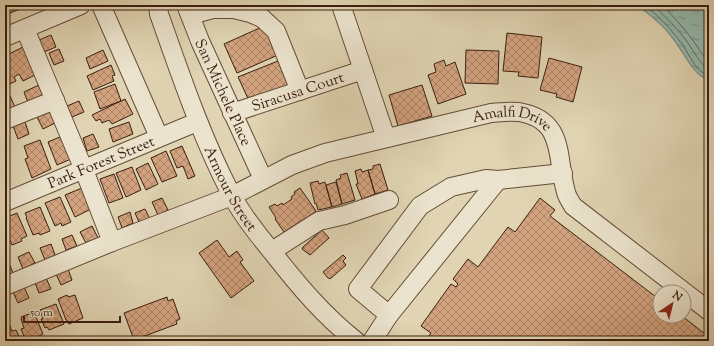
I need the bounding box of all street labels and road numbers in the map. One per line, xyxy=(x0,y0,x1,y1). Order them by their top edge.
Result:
street label: San Michele Place xyxy=(188,36,256,150)
street label: Siracusa Court xyxy=(249,68,347,118)
street label: Amalfi Drive xyxy=(470,103,557,137)
street label: Park Forest Street xyxy=(45,132,158,195)
street label: Armour Street xyxy=(198,143,261,236)

